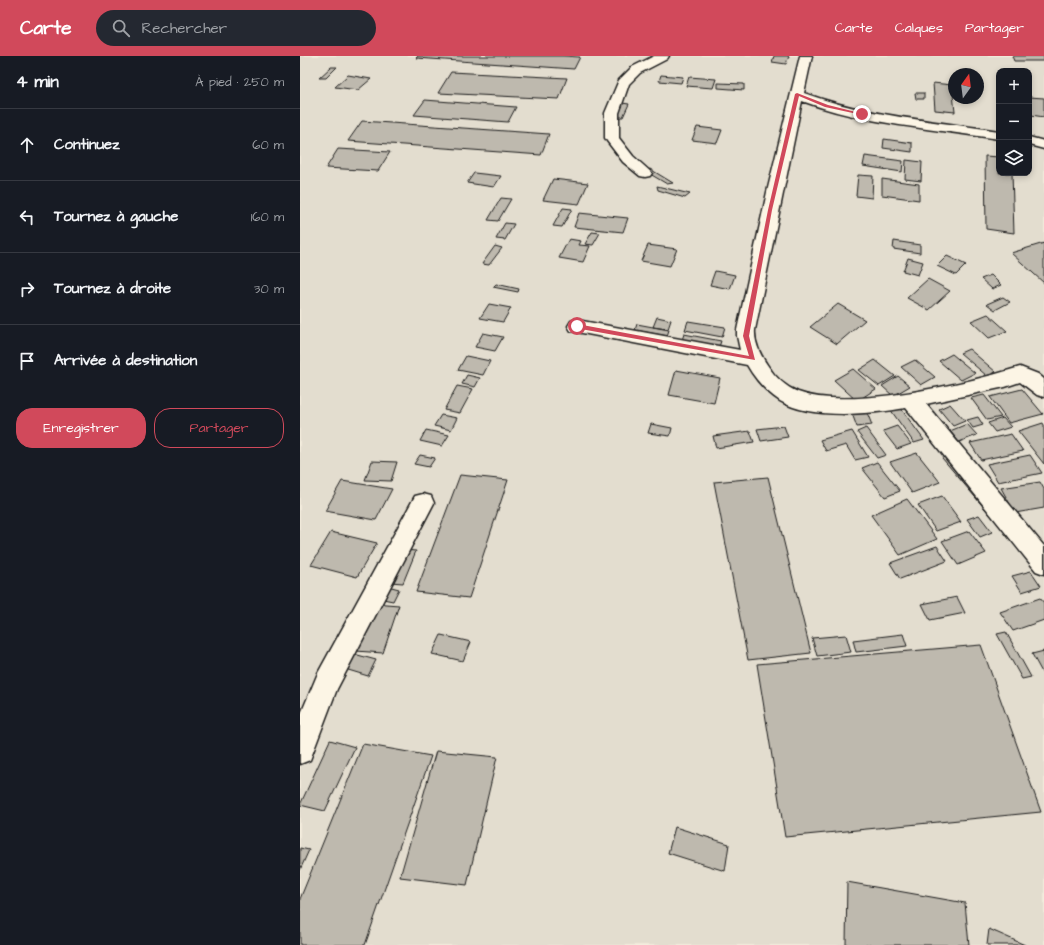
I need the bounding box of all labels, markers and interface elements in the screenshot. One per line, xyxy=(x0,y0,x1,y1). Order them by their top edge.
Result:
search box xyxy=(96,10,376,46)
text: Carte xyxy=(20,15,72,42)
icon: search xyxy=(110,17,132,39)
text: Rechercher xyxy=(142,18,227,39)
text: Carte xyxy=(835,18,873,38)
text: Calques xyxy=(895,18,943,38)
text: Partager xyxy=(965,18,1024,38)
north arrow xyxy=(948,68,984,104)
map controls xyxy=(996,68,1032,176)
button: + xyxy=(996,68,1032,104)
text: 4 min xyxy=(16,70,59,94)
text: À pied · 250 m xyxy=(195,73,284,91)
button: − xyxy=(996,104,1032,140)
route end xyxy=(853,105,871,123)
icon: ahead xyxy=(16,134,38,156)
text: Continuez xyxy=(54,134,120,155)
text: 60 m xyxy=(252,136,284,154)
button: layers xyxy=(996,140,1032,176)
icon: left xyxy=(16,206,38,228)
text: Tournez à gauche xyxy=(54,206,178,227)
text: 160 m xyxy=(251,208,284,226)
icon: right xyxy=(16,278,38,300)
text: Tournez à droite xyxy=(54,278,171,299)
text: 30 m xyxy=(254,280,284,298)
route start xyxy=(568,317,586,335)
icon: arrive xyxy=(16,350,38,372)
text: Arrivée à destination xyxy=(54,350,197,371)
button: Enregistrer xyxy=(16,408,146,448)
button: Partager xyxy=(154,408,284,448)

